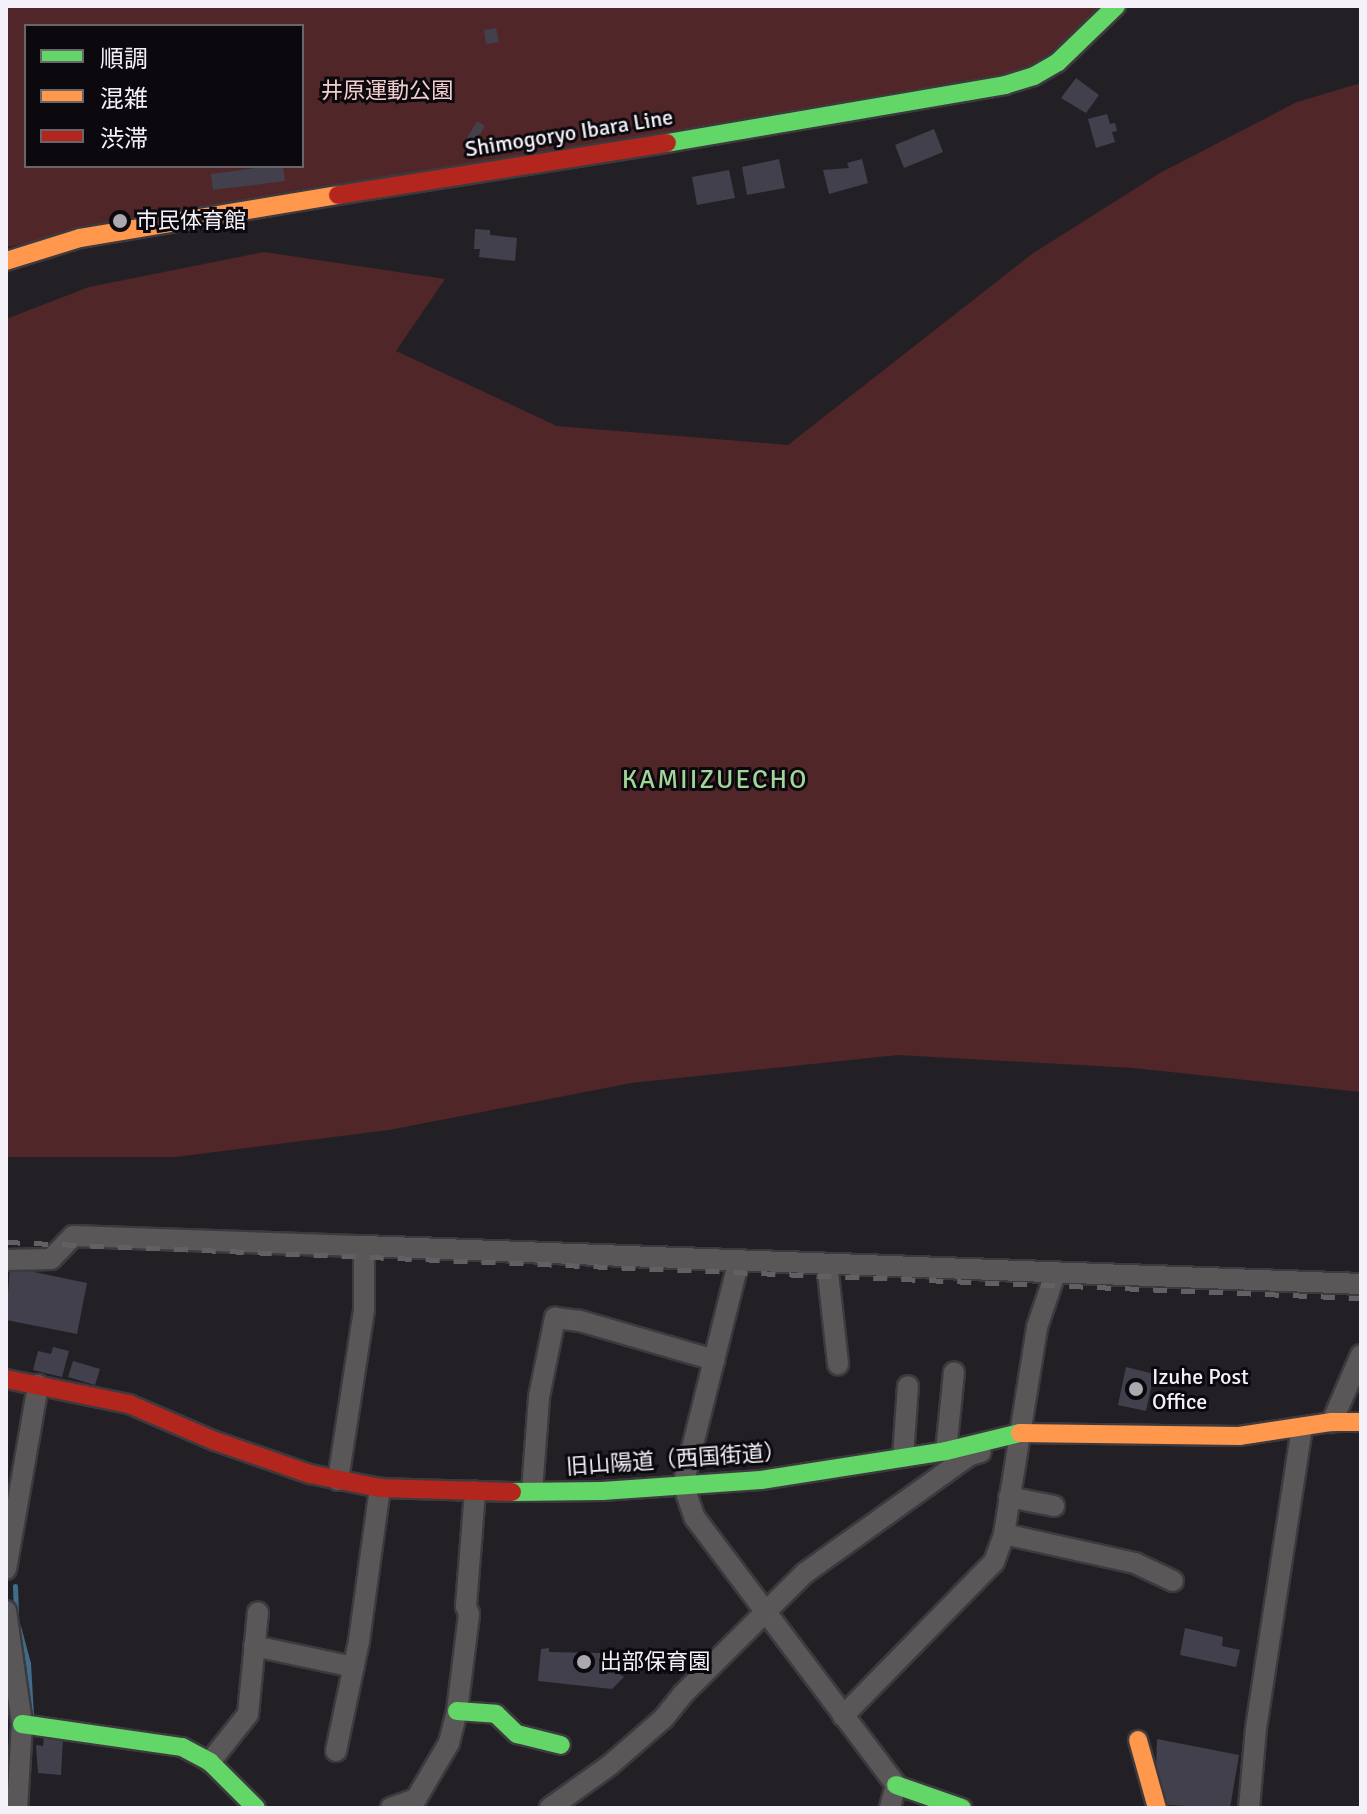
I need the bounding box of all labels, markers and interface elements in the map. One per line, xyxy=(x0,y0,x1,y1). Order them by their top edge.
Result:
legend xyxy=(24,24,304,168)
text: 順調 xyxy=(100,44,148,74)
park label: 井原運動公園 xyxy=(321,78,453,104)
text: 混雑 xyxy=(100,84,148,114)
street label: Shimogoryo Ibara Line xyxy=(463,104,675,162)
text: 渋滞 xyxy=(100,124,148,154)
place label: 市民体育館 xyxy=(136,208,246,234)
marker: 市民体育館 xyxy=(111,212,129,230)
district label: KAMIIZUECHO xyxy=(622,765,808,797)
place label: Izuhe Post Office xyxy=(1152,1363,1249,1414)
marker: Izuhe Post Office xyxy=(1127,1380,1145,1398)
street label: 旧山陽道（西国街道） xyxy=(565,1438,787,1480)
place label: 出部保育園 xyxy=(600,1649,710,1675)
marker: 出部保育園 xyxy=(575,1653,593,1671)

